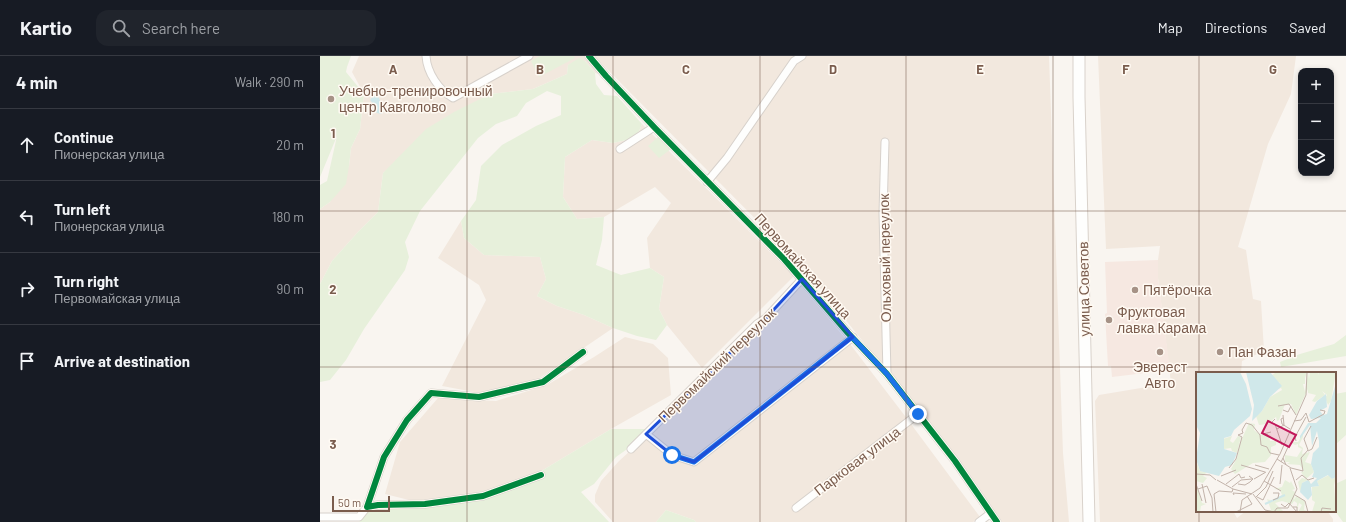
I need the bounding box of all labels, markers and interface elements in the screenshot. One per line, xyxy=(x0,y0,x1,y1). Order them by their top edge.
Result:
search box xyxy=(96,10,376,46)
text: Kartio xyxy=(20,16,72,39)
icon: search xyxy=(110,17,132,39)
text: Search here xyxy=(142,19,220,37)
text: Map xyxy=(1158,19,1183,36)
text: Directions xyxy=(1205,19,1267,36)
text: Saved xyxy=(1289,19,1326,36)
text: A xyxy=(389,61,398,77)
text: B xyxy=(536,61,544,77)
text: C xyxy=(682,61,690,77)
text: D xyxy=(829,61,837,77)
text: E xyxy=(976,61,984,77)
text: F xyxy=(1122,61,1130,77)
text: G xyxy=(1269,61,1277,77)
map controls xyxy=(1298,68,1334,176)
button: + xyxy=(1298,68,1334,104)
text: 4 min xyxy=(16,72,58,92)
text: Walk · 290 m xyxy=(235,74,304,90)
place label: Учебно-тренировочный центр Кавголово xyxy=(339,82,493,115)
marker: Учебно-тренировочный центр Кавголово xyxy=(326,94,336,104)
button: − xyxy=(1298,104,1334,140)
text: 1 xyxy=(331,125,335,141)
text: Continue xyxy=(54,128,114,146)
icon: ahead xyxy=(16,134,38,156)
text: 20 m xyxy=(276,137,304,153)
button: layers xyxy=(1298,140,1334,176)
text: Пионерская улица xyxy=(54,146,165,162)
street label: Ольховый переулок xyxy=(875,193,894,322)
text: Turn left xyxy=(54,200,110,218)
icon: left xyxy=(16,206,38,228)
text: 180 m xyxy=(272,209,304,225)
street label: Первомайская улица xyxy=(752,209,855,322)
text: Пионерская улица xyxy=(54,218,165,234)
street label: улица Советов xyxy=(1074,241,1093,337)
text: Turn right xyxy=(54,272,119,290)
icon: right xyxy=(16,278,38,300)
text: 90 m xyxy=(277,281,304,297)
text: 2 xyxy=(329,281,337,297)
place label: Пятёрочка xyxy=(1143,281,1212,298)
marker: Пятёрочка xyxy=(1130,285,1140,295)
text: Первомайская улица xyxy=(54,290,180,306)
street label: Первомайский переулок xyxy=(654,303,780,425)
place label: Фруктовая лавка Карама xyxy=(1117,303,1207,336)
marker: Фруктовая лавка Карама xyxy=(1104,315,1114,325)
place label: Пан Фазан xyxy=(1228,343,1297,360)
marker: Эверест Авто xyxy=(1155,347,1165,357)
marker: Пан Фазан xyxy=(1215,347,1225,357)
icon: arrive xyxy=(16,350,38,372)
text: Arrive at destination xyxy=(54,352,190,370)
place label: Эверест Авто xyxy=(1133,358,1188,391)
inset map xyxy=(1196,372,1336,512)
route end xyxy=(909,405,927,423)
street label: Парковая улица xyxy=(810,422,903,499)
text: 3 xyxy=(329,436,337,452)
route start xyxy=(663,446,681,464)
scale bar xyxy=(332,494,390,513)
text: 50 m xyxy=(338,496,361,509)

